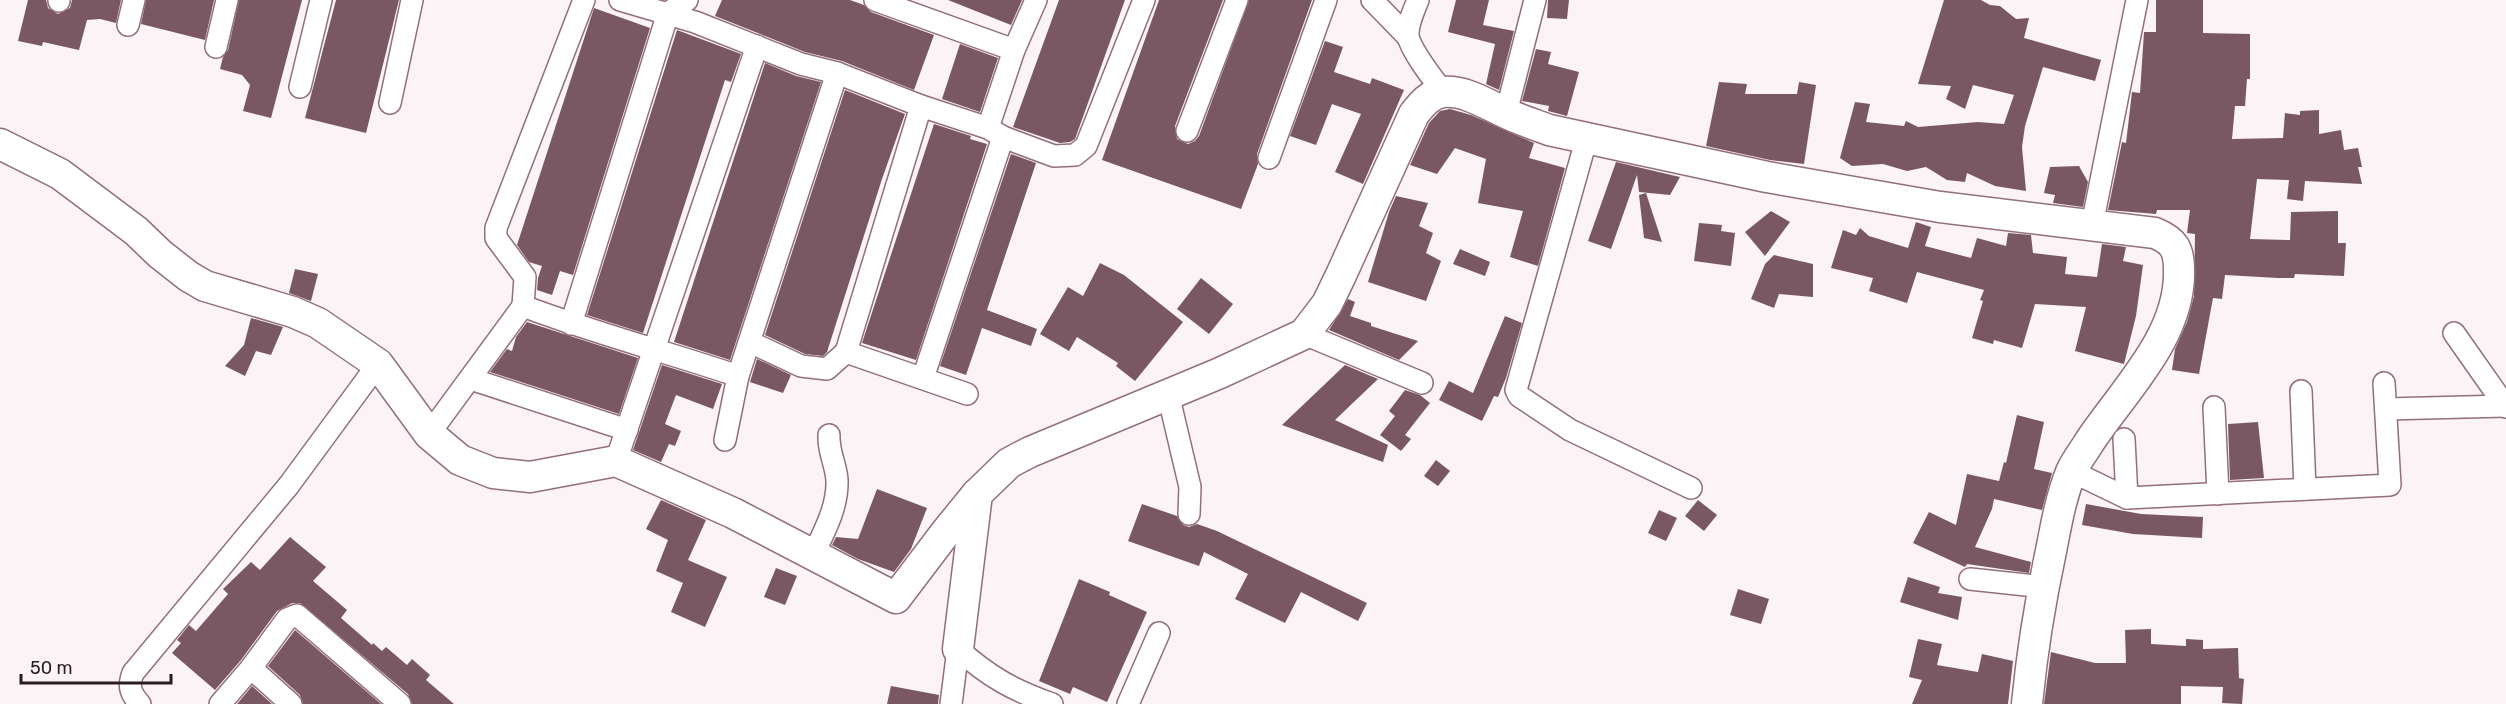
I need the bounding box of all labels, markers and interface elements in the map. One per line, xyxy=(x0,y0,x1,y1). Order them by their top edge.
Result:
scale bar xyxy=(21,647,171,685)
text: 50 m xyxy=(30,657,73,679)

